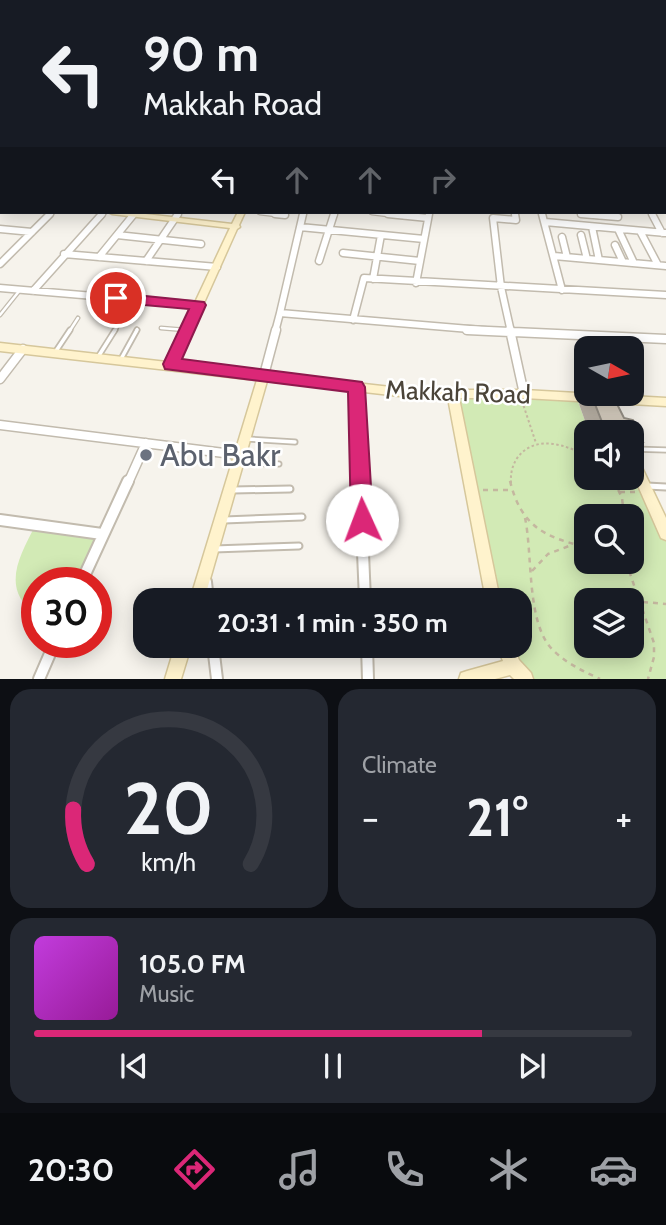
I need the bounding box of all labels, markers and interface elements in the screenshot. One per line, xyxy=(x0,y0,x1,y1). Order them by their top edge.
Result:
text: 90 m xyxy=(143,24,259,83)
icon: left xyxy=(28,28,119,119)
text: Makkah Road xyxy=(143,84,322,123)
icon: left xyxy=(205,161,243,199)
icon: ahead xyxy=(278,161,316,199)
icon: ahead xyxy=(351,161,389,199)
icon: right xyxy=(424,161,462,199)
pin xyxy=(86,268,146,328)
icon: arrive xyxy=(97,279,135,317)
north arrow xyxy=(574,336,644,406)
map controls xyxy=(574,336,644,658)
street label: Makkah Road xyxy=(385,373,531,411)
button: sound xyxy=(574,420,644,490)
place label: Abu Bakr xyxy=(160,435,281,474)
marker: Abu Bakr xyxy=(138,447,154,463)
position arrow xyxy=(325,483,399,557)
button: search xyxy=(574,504,644,574)
speed limit sign: 30 xyxy=(21,567,112,658)
button: layers xyxy=(574,588,644,658)
text: 20:31 · 1 min · 350 m xyxy=(217,607,448,639)
text: Climate xyxy=(362,751,437,779)
text: 20 xyxy=(124,765,214,853)
text: 21° xyxy=(466,786,528,849)
text: − xyxy=(362,794,379,841)
text: + xyxy=(615,794,632,841)
text: km/h xyxy=(142,847,196,877)
text: 105.0 FM xyxy=(139,948,246,980)
text: Music xyxy=(139,980,194,1008)
icon: previous xyxy=(115,1047,153,1085)
icon: pause xyxy=(314,1047,352,1085)
icon: next xyxy=(513,1047,551,1085)
icon: directions xyxy=(170,1145,219,1194)
icon: music xyxy=(275,1145,324,1194)
icon: phone xyxy=(380,1145,429,1194)
icon: climate xyxy=(484,1145,533,1194)
icon: car xyxy=(589,1145,638,1194)
text: 20:30 xyxy=(28,1150,114,1189)

